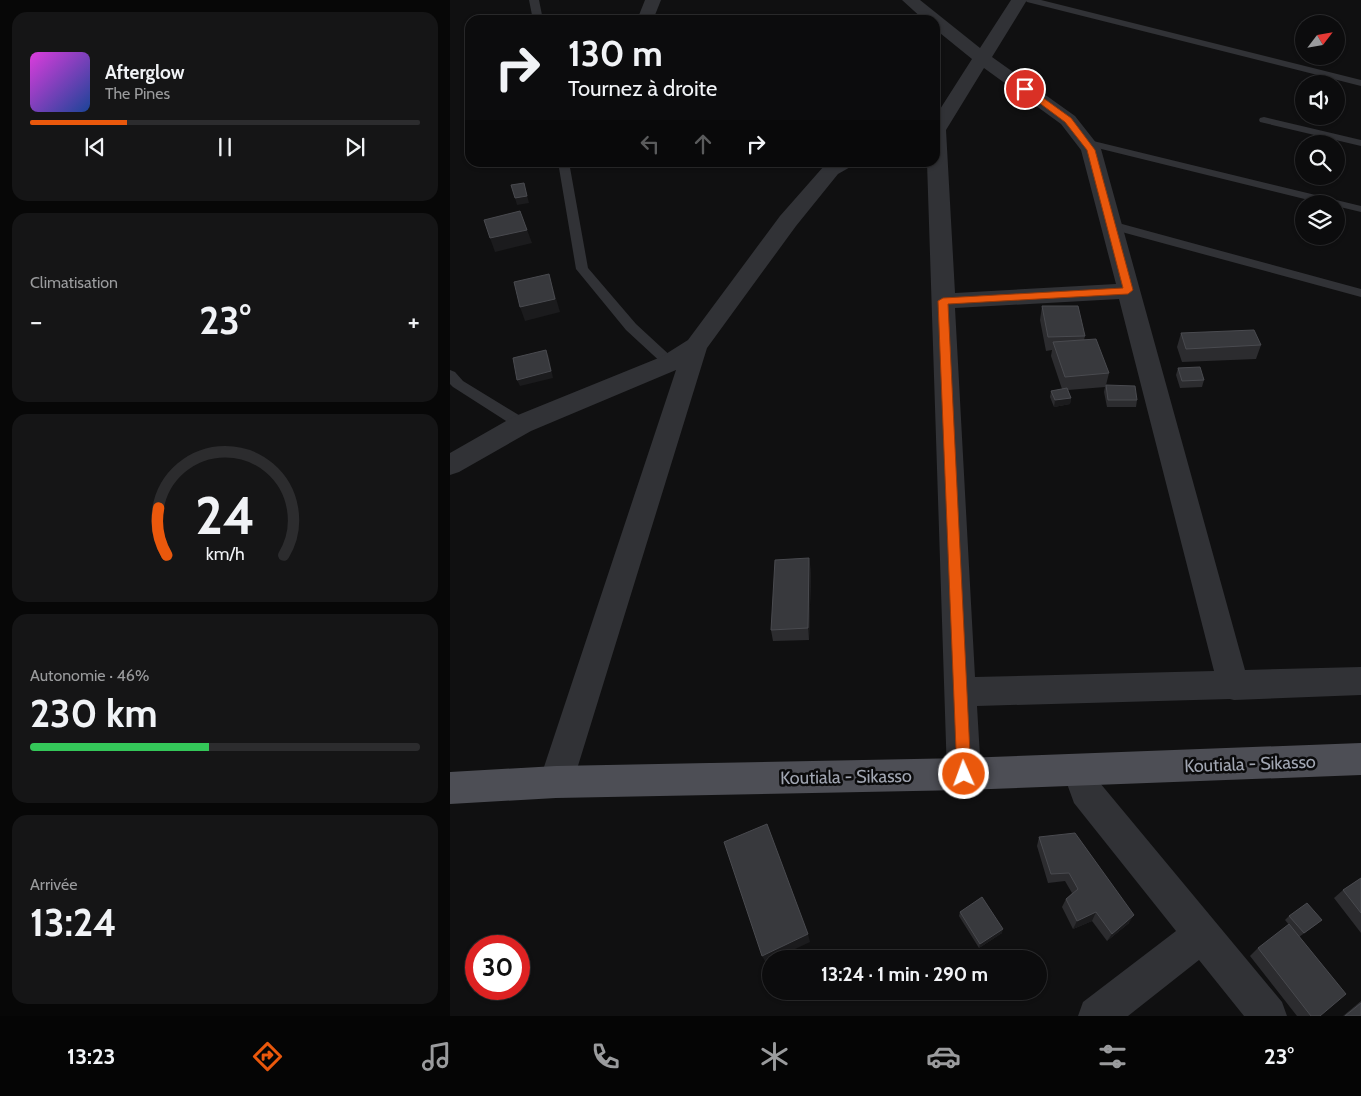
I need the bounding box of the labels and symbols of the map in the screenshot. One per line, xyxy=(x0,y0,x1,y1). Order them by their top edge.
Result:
north arrow xyxy=(1295,15,1345,65)
pin xyxy=(1004,68,1046,110)
position arrow xyxy=(937,747,989,799)
street label: Koutiala - Sikasso xyxy=(1184,751,1316,777)
street label: Koutiala - Sikasso xyxy=(780,765,912,789)
speed limit sign: 30 xyxy=(465,935,530,1000)

